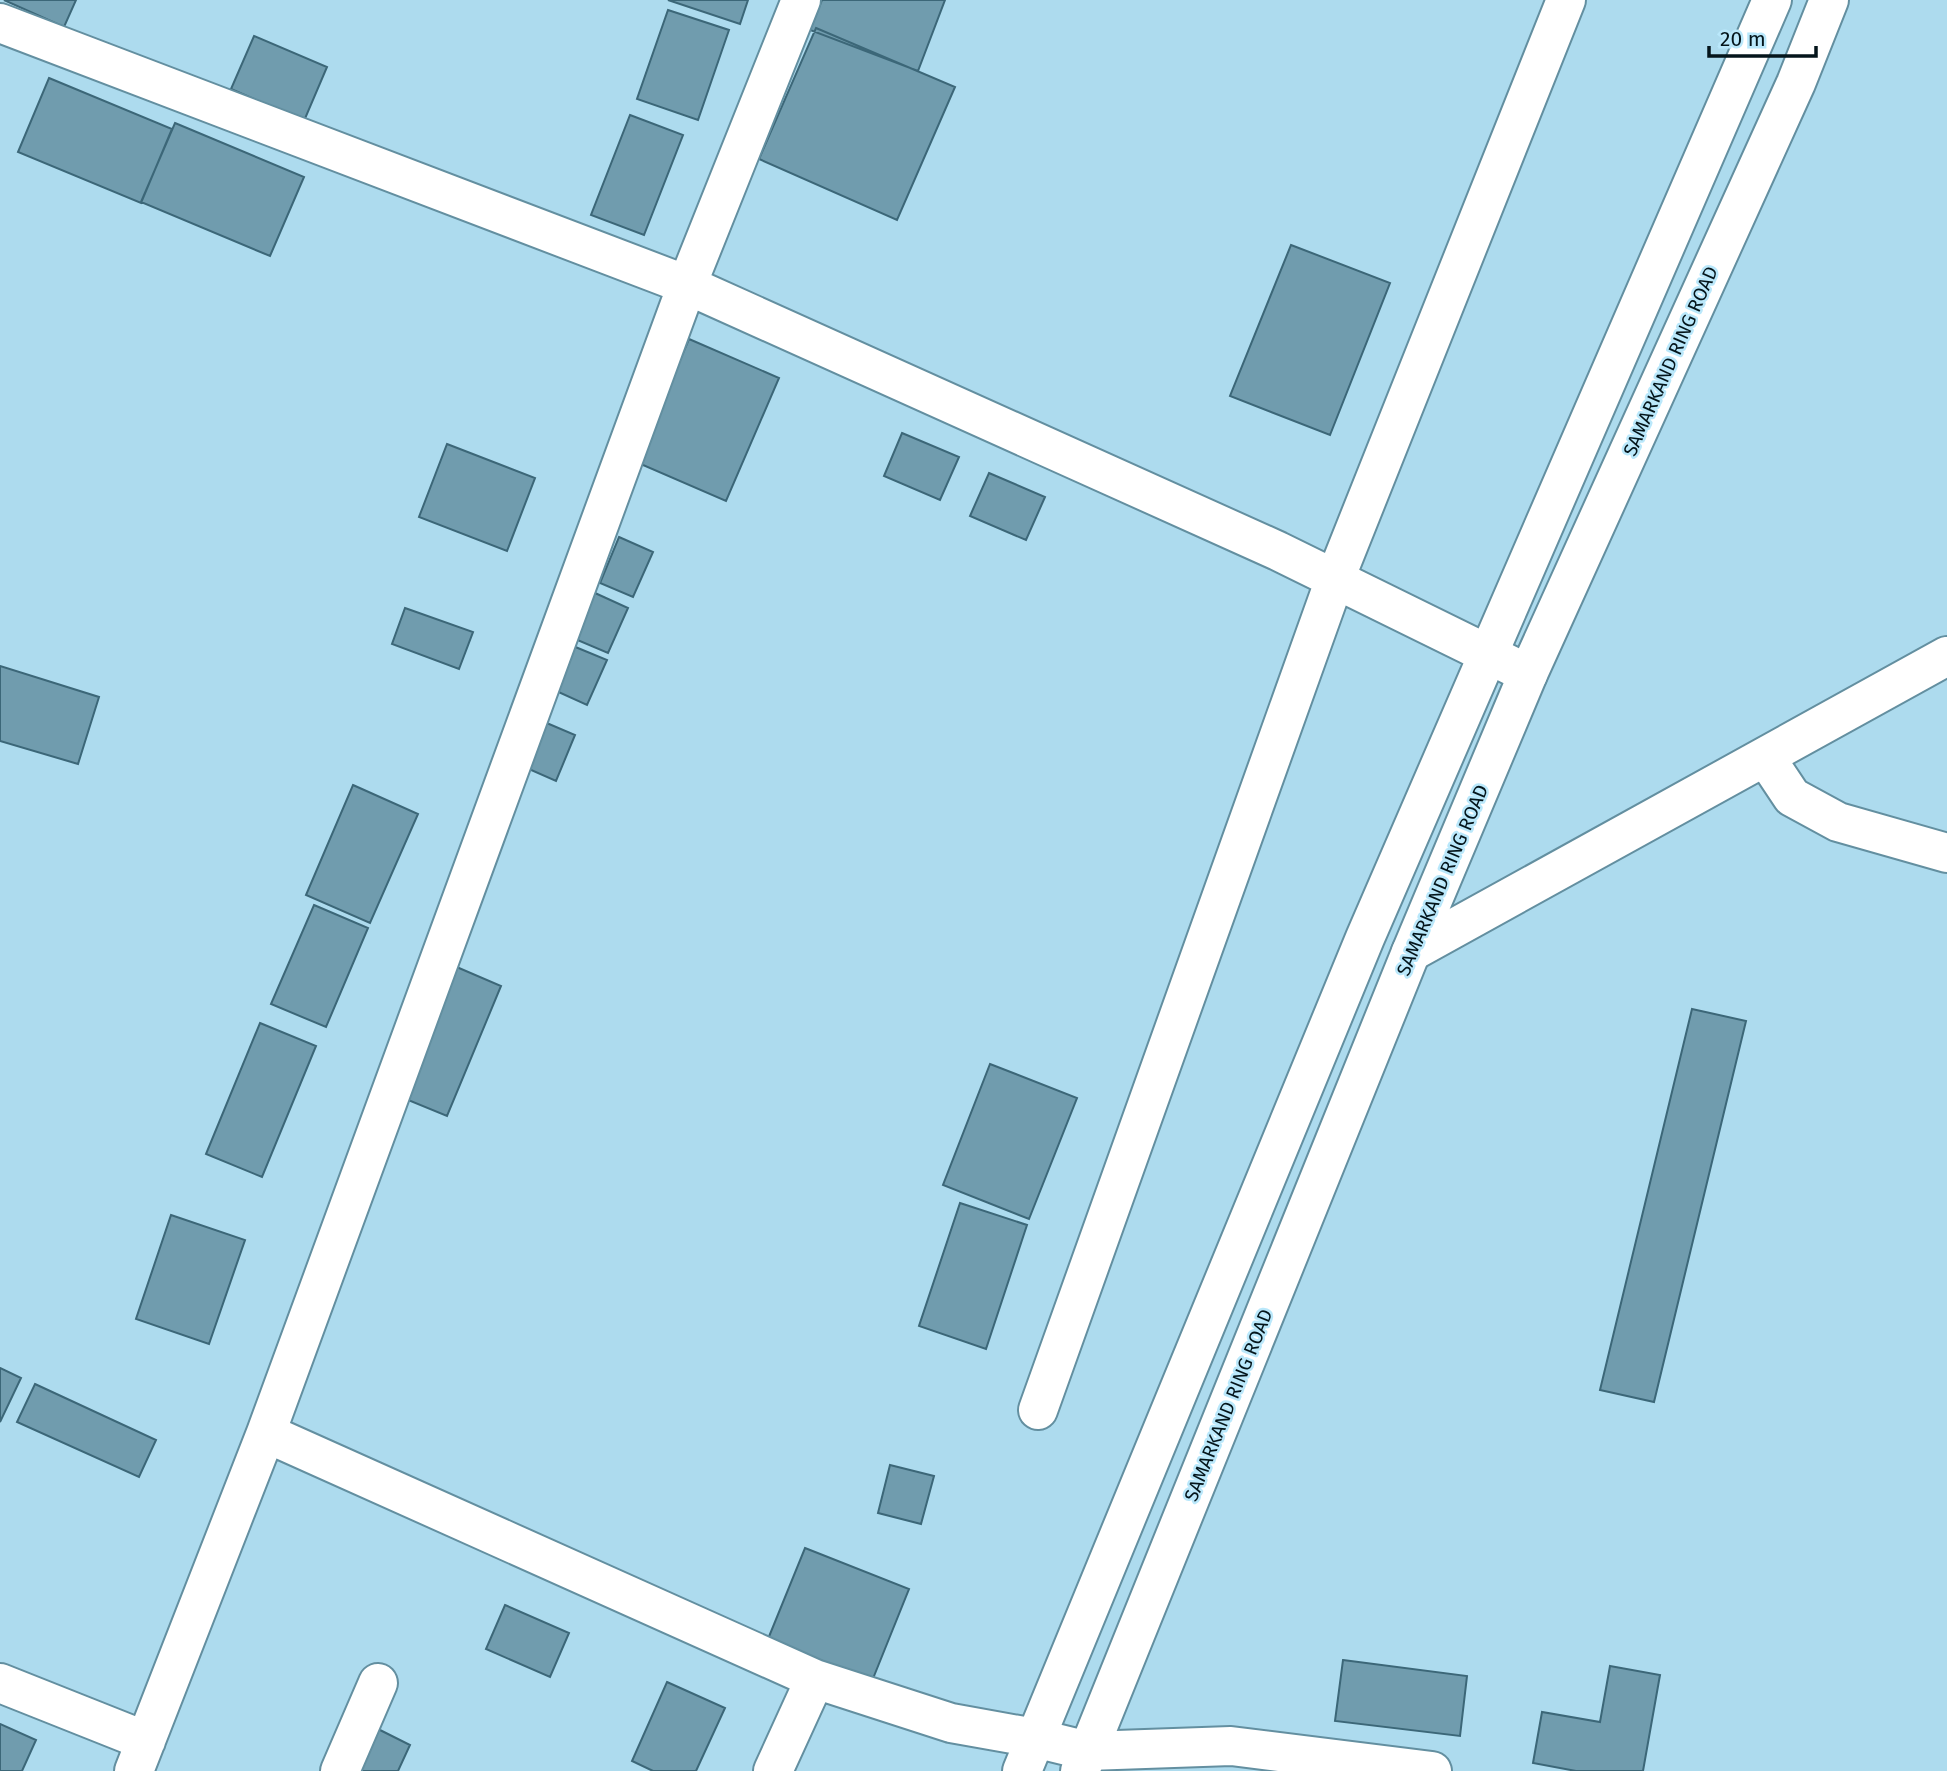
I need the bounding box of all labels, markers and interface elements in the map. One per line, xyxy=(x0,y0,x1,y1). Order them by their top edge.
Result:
scale bar xyxy=(1709,14,1816,58)
text: 20 m xyxy=(1720,26,1766,52)
street label: SAMARKAND RING ROAD xyxy=(1618,263,1723,460)
street label: SAMARKAND RING ROAD xyxy=(1392,781,1493,979)
street label: SAMARKAND RING ROAD xyxy=(1179,1306,1278,1505)

